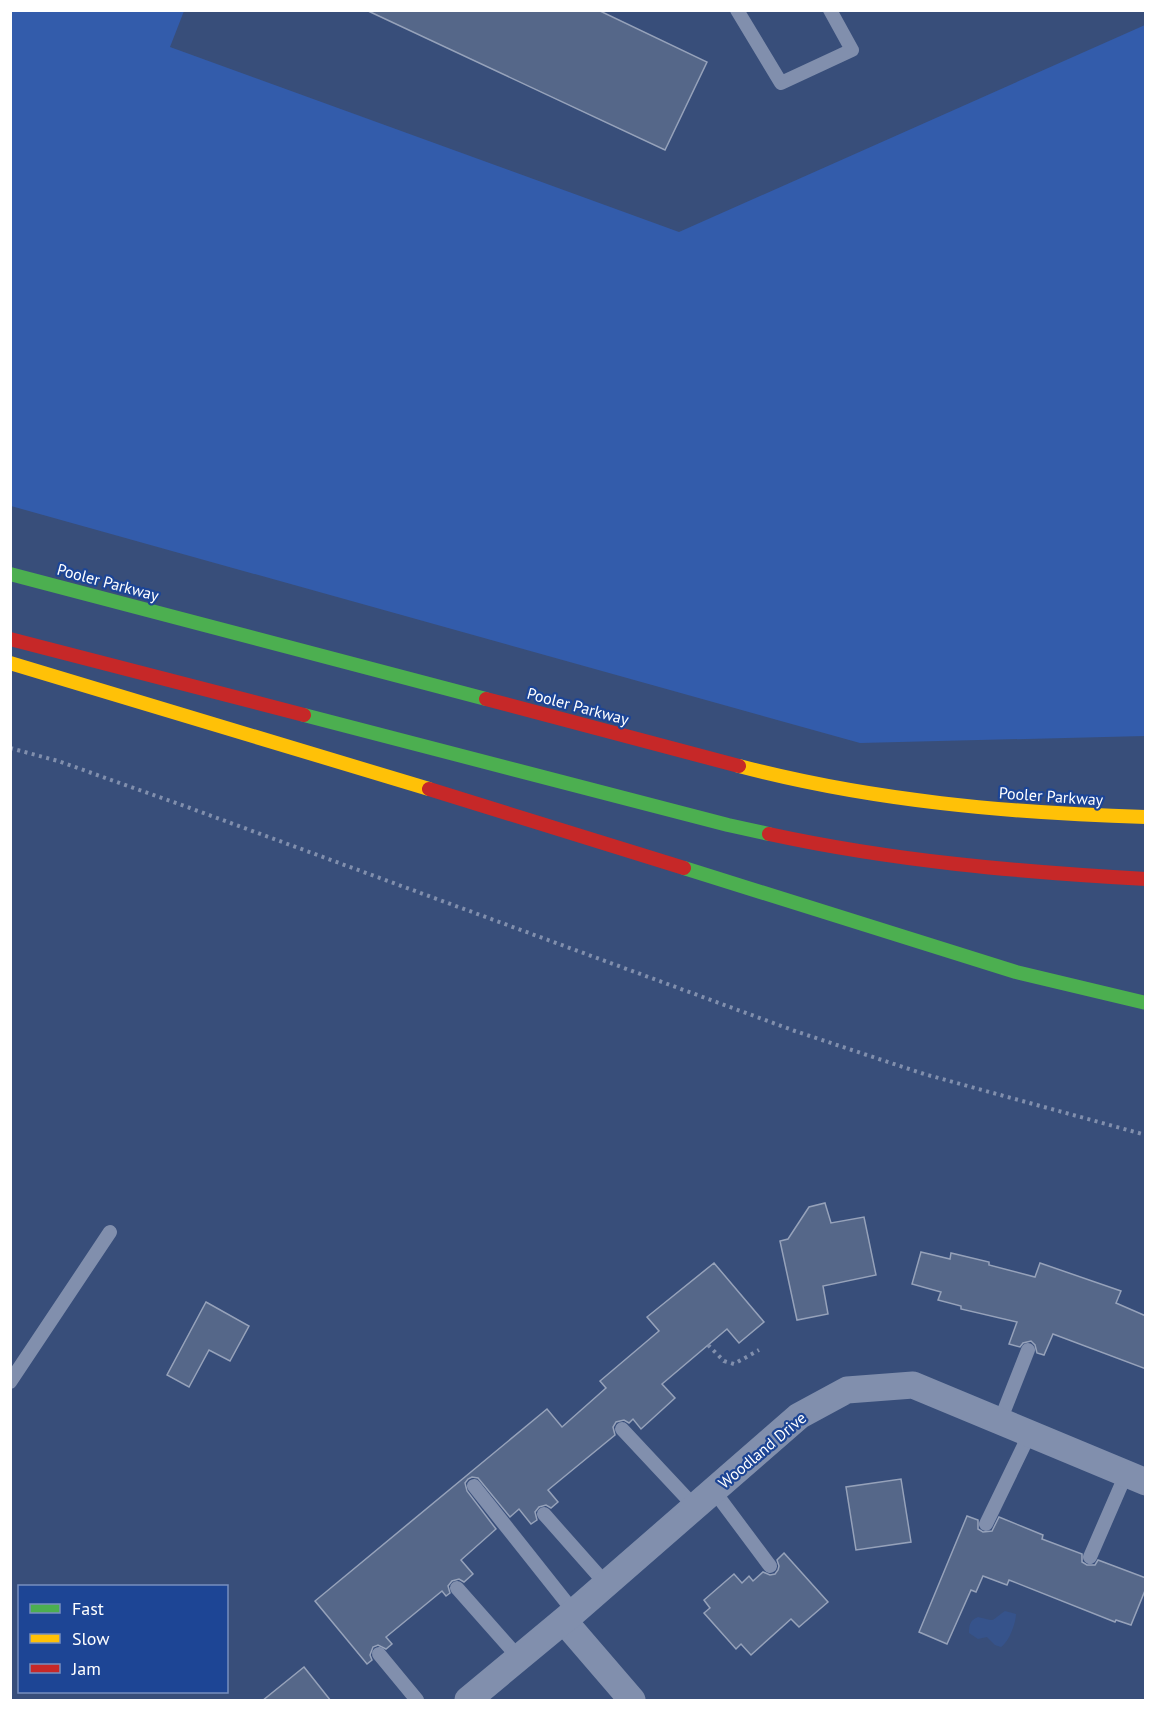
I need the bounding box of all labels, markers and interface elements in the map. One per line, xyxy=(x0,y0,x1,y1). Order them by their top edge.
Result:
street label: Pooler Parkway xyxy=(55,559,162,605)
street label: Pooler Parkway xyxy=(525,683,632,729)
street label: Pooler Parkway xyxy=(998,782,1104,810)
street label: Woodland Drive xyxy=(714,1407,810,1493)
legend xyxy=(18,1585,228,1693)
text: Fast xyxy=(72,1597,104,1620)
text: Slow xyxy=(72,1627,110,1650)
text: Jam xyxy=(71,1657,101,1680)

